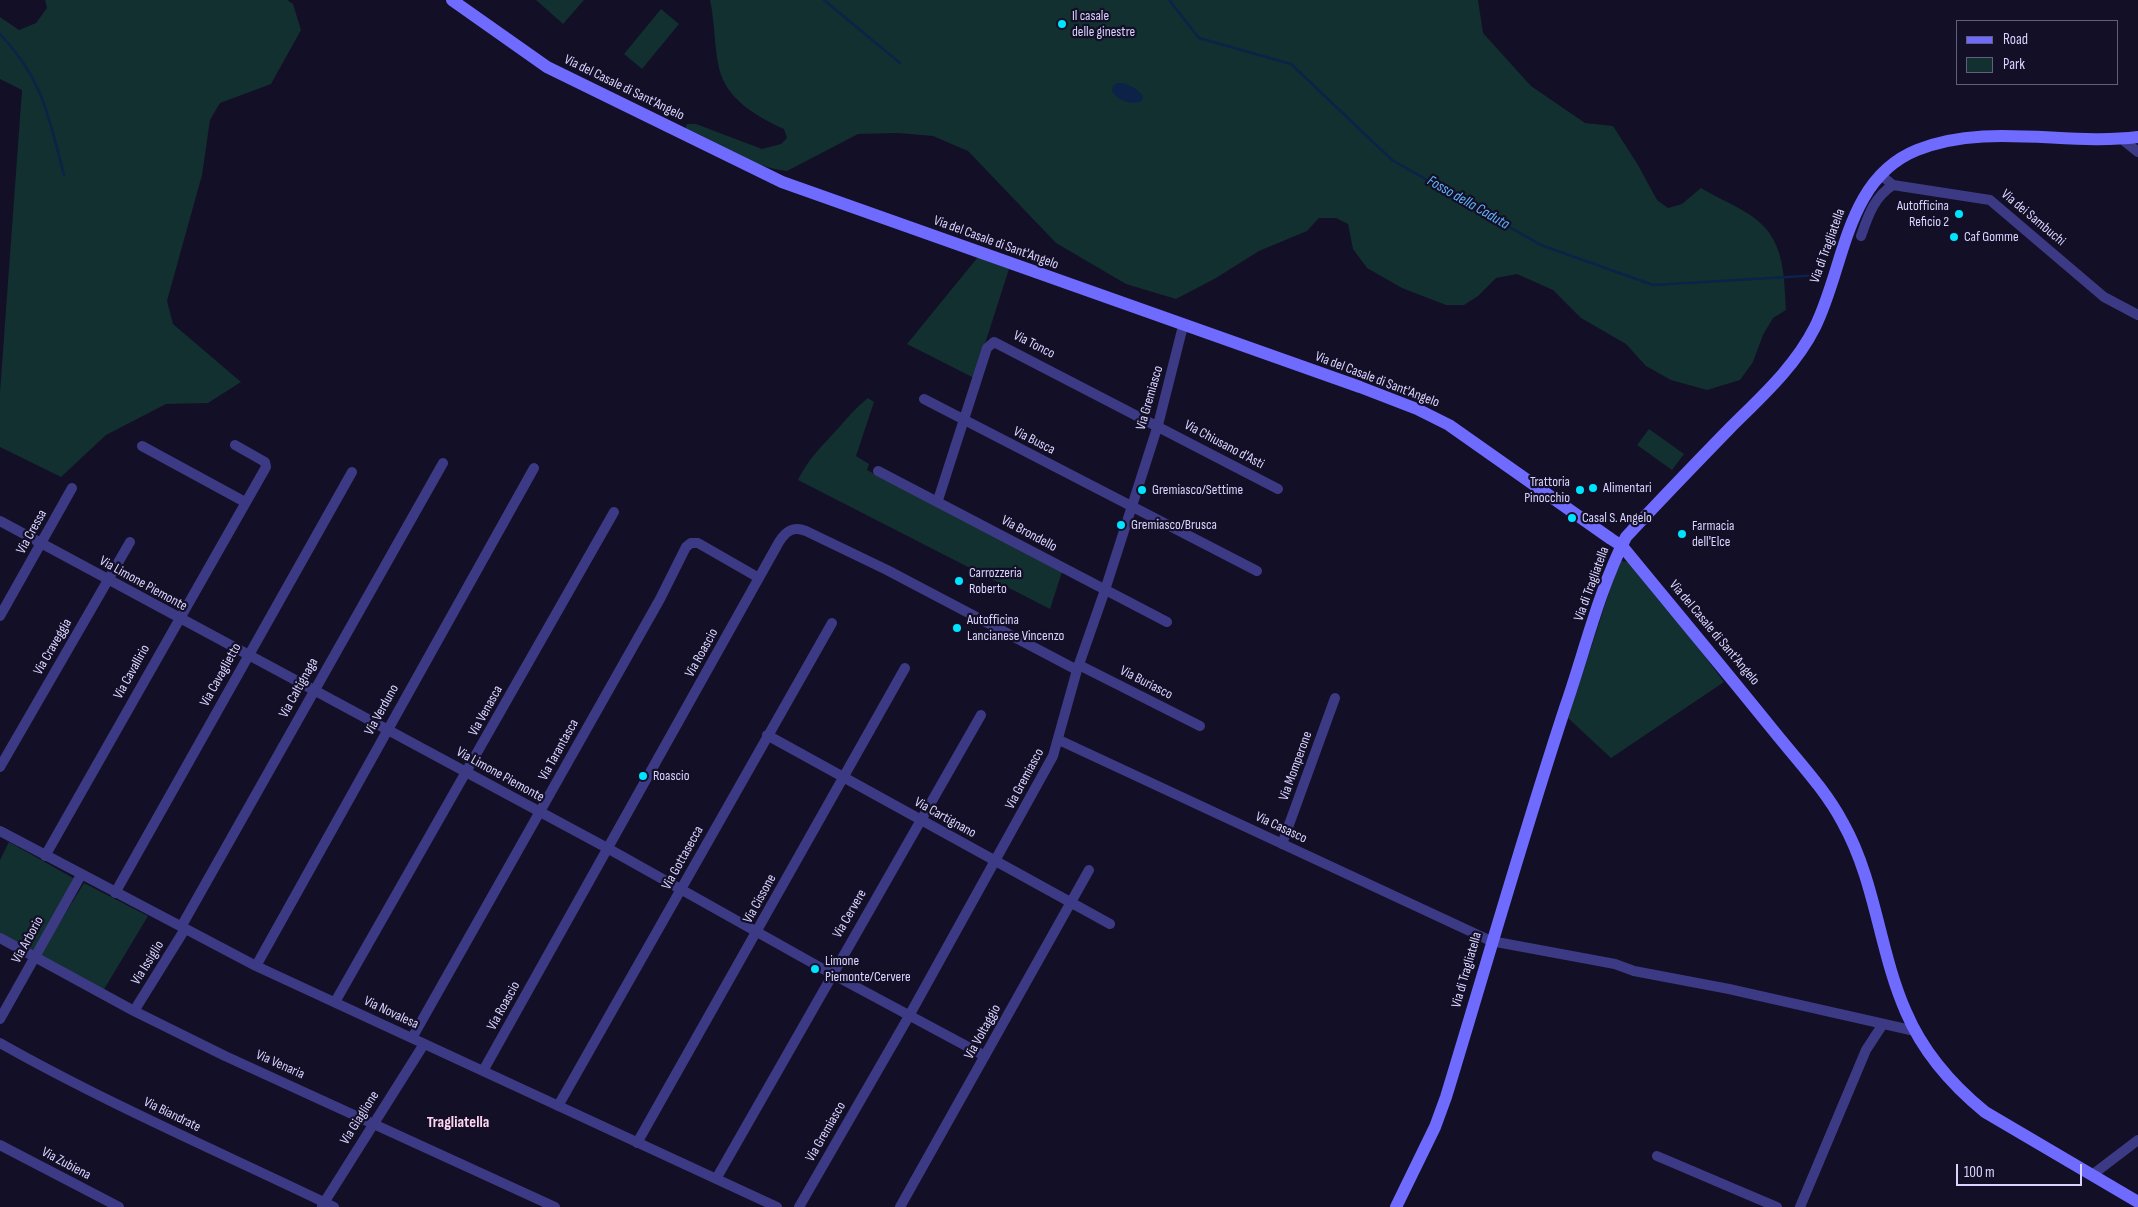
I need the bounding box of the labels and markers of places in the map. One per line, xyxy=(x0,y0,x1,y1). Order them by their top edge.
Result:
place label: Il casale delle ginestre xyxy=(1072,8,1135,40)
marker: Il casale delle ginestre xyxy=(1056,18,1068,30)
place label: Autofficina Reficio 2 xyxy=(1897,198,1949,230)
marker: Autofficina Reficio 2 xyxy=(1953,208,1965,220)
place label: Caf Gomme xyxy=(1964,229,2019,245)
marker: Caf Gomme xyxy=(1948,231,1960,243)
place label: Trattoria Pinocchio xyxy=(1524,474,1570,507)
place label: Alimentari xyxy=(1603,480,1652,496)
place label: Gremiasco/Settime xyxy=(1152,482,1243,498)
marker: Alimentari xyxy=(1587,482,1599,494)
marker: Gremiasco/Settime xyxy=(1136,484,1148,496)
marker: Trattoria Pinocchio xyxy=(1574,484,1586,496)
place label: Casal S. Angelo xyxy=(1582,510,1652,526)
marker: Casal S. Angelo xyxy=(1566,512,1578,524)
place label: Gremiasco/Brusca xyxy=(1131,517,1217,533)
place label: Farmacia dell'Elce xyxy=(1692,518,1734,550)
marker: Gremiasco/Brusca xyxy=(1115,519,1127,531)
marker: Farmacia dell'Elce xyxy=(1676,528,1688,540)
place label: Carrozzeria Roberto xyxy=(969,565,1022,598)
marker: Carrozzeria Roberto xyxy=(953,575,965,587)
place label: Autofficina Lancianese Vincenzo xyxy=(967,612,1064,644)
marker: Autofficina Lancianese Vincenzo xyxy=(951,622,963,634)
place label: Roascio xyxy=(653,768,690,784)
marker: Roascio xyxy=(637,770,649,782)
place label: Limone Piemonte/Cervere xyxy=(825,953,911,986)
marker: Limone Piemonte/Cervere xyxy=(809,963,821,975)

